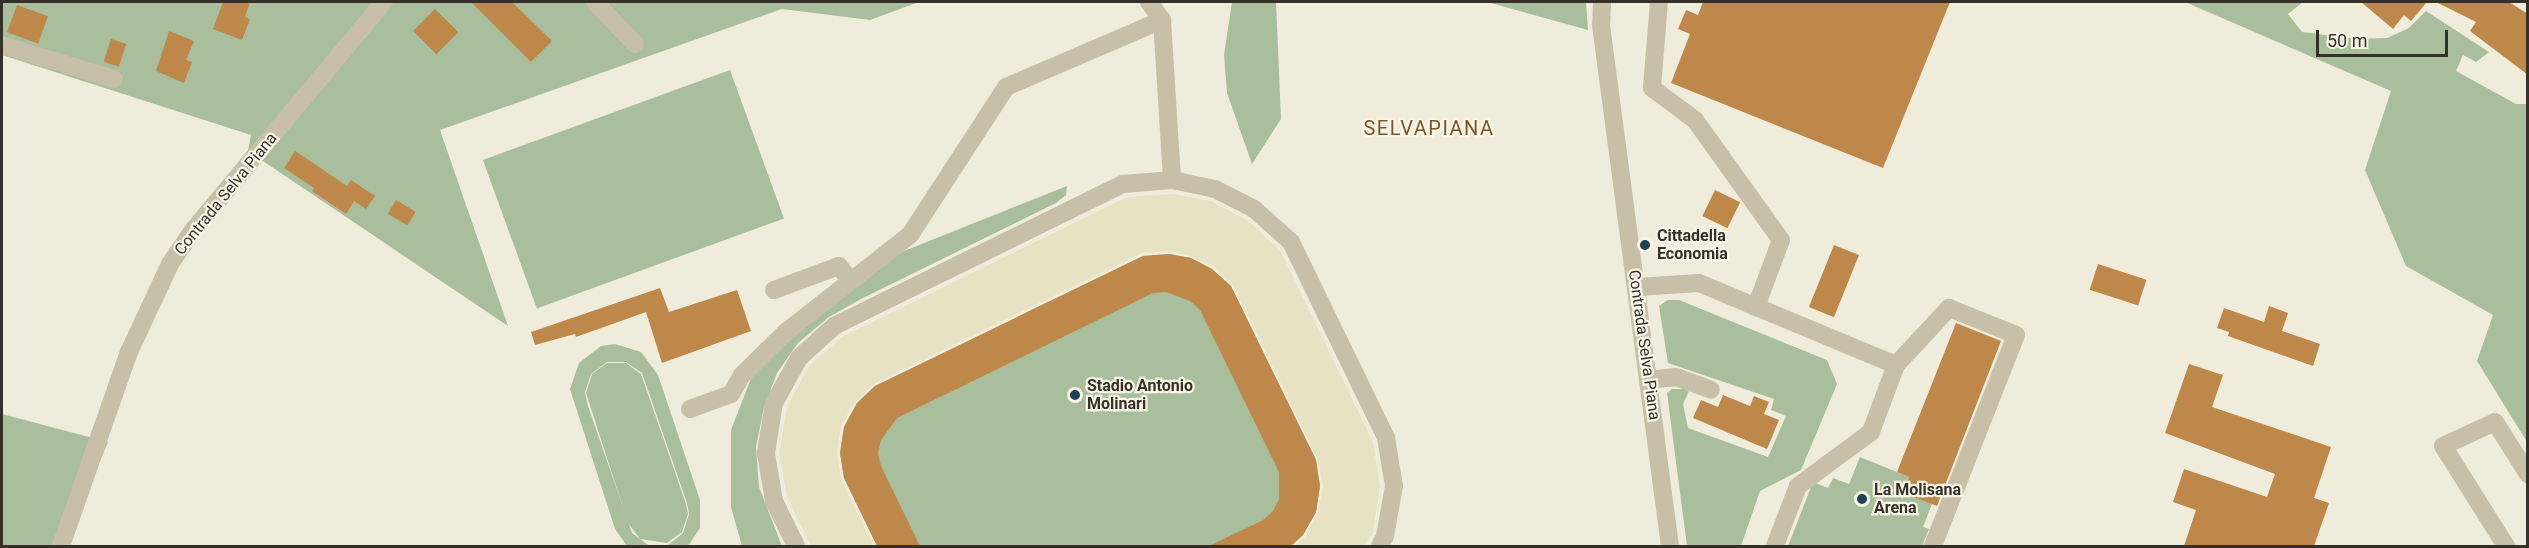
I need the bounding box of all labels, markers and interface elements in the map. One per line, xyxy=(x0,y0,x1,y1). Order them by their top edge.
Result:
scale bar xyxy=(2319,18,2451,56)
text: 50 m xyxy=(2327,30,2367,51)
district label: SELVAPIANA xyxy=(1363,116,1495,140)
street label: Contrada Selva Piana xyxy=(171,129,281,259)
place label: Cittadella Economia xyxy=(1657,226,1728,264)
marker: Cittadella Economia xyxy=(1638,238,1652,252)
street label: Contrada Selva Piana xyxy=(1624,269,1664,421)
place label: Stadio Antonio Molinari xyxy=(1087,376,1193,414)
marker: Stadio Antonio Molinari xyxy=(1068,388,1082,402)
place label: La Molisana Arena xyxy=(1874,480,1961,518)
marker: La Molisana Arena xyxy=(1855,492,1869,506)

